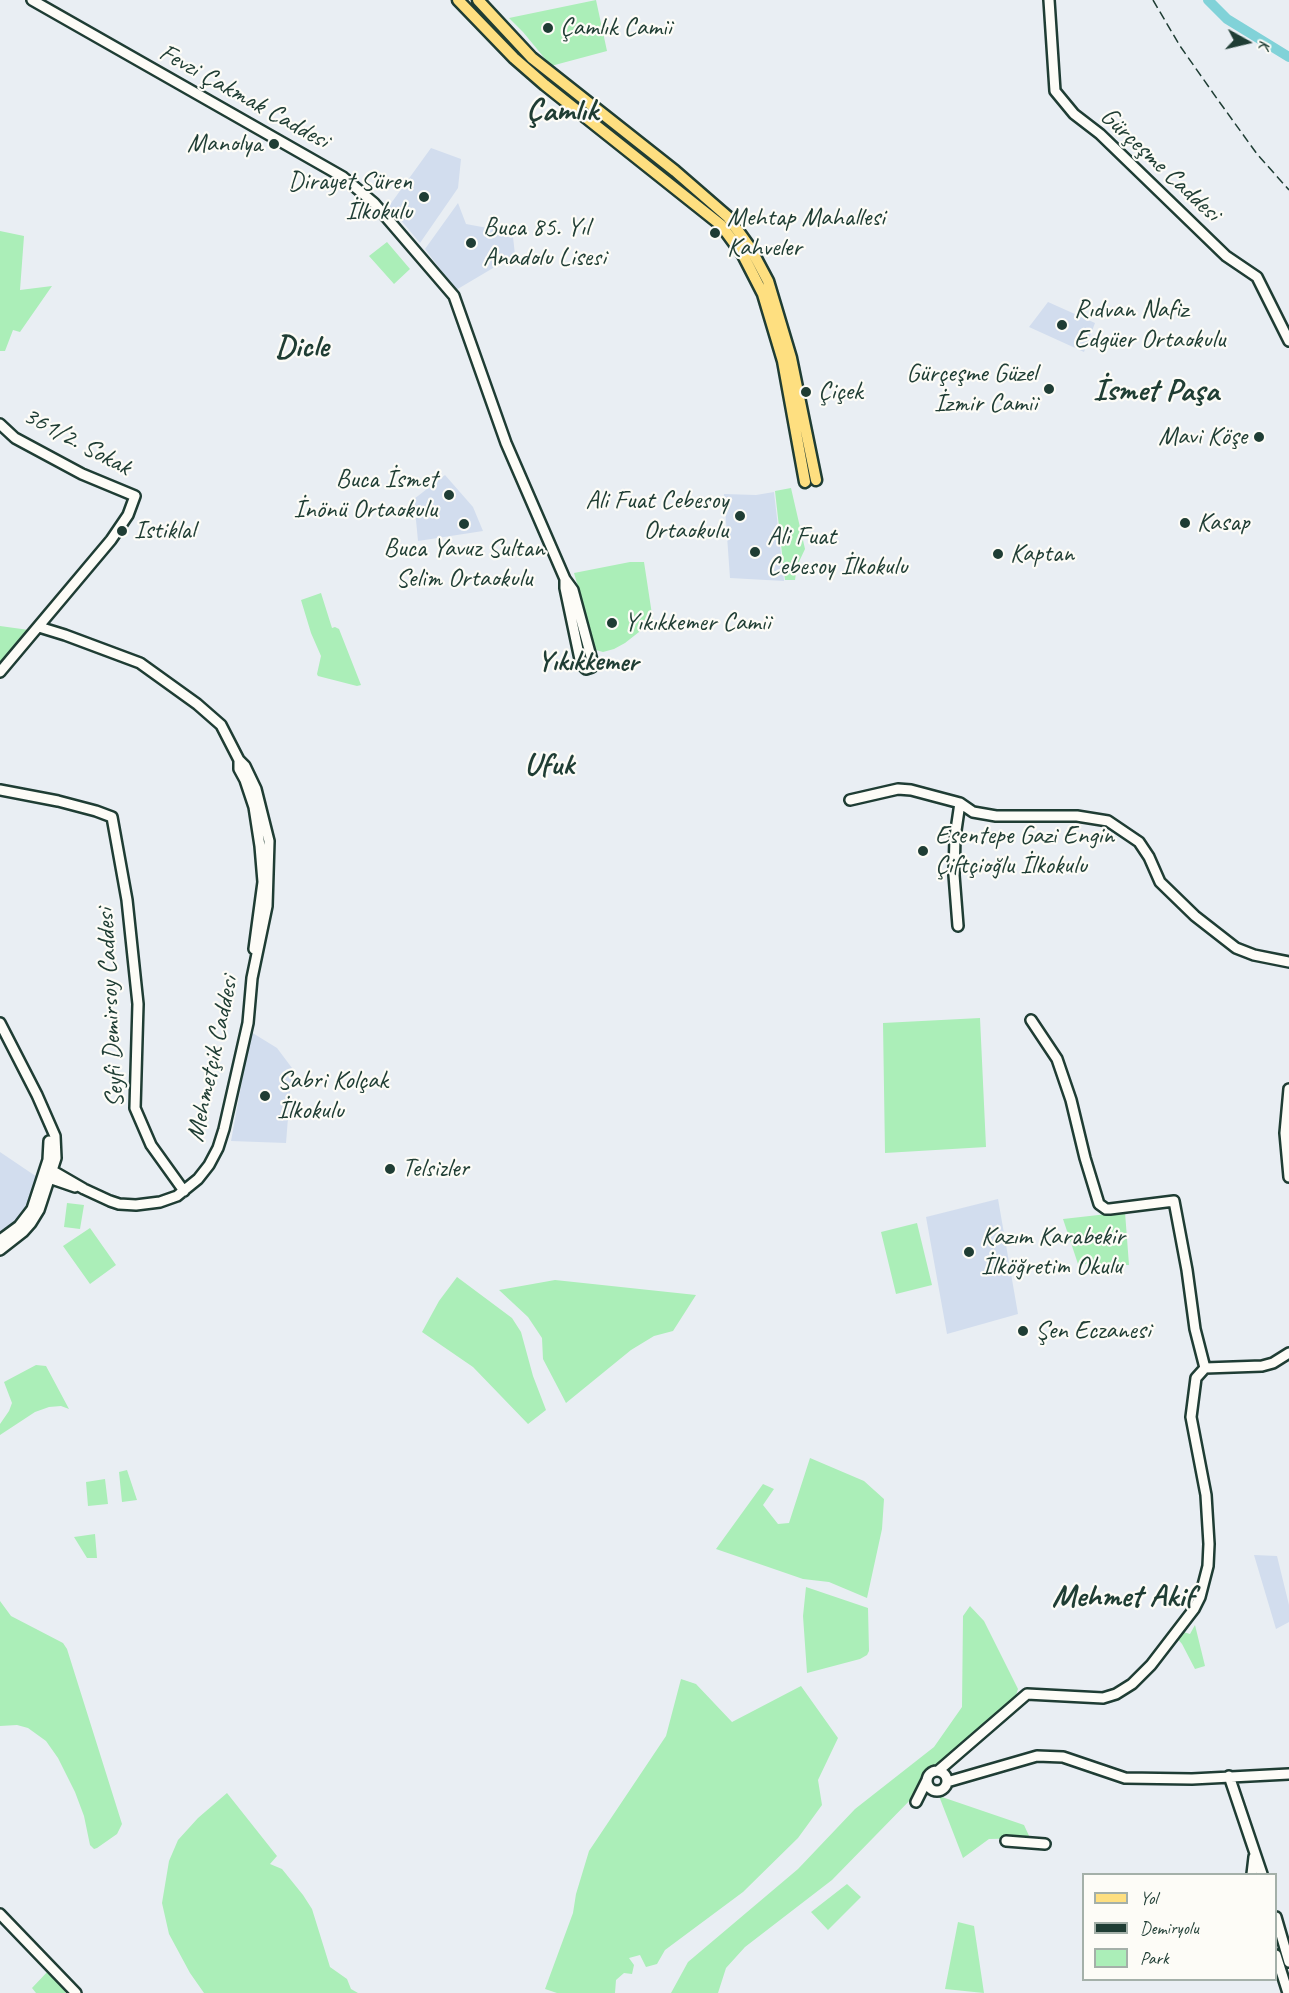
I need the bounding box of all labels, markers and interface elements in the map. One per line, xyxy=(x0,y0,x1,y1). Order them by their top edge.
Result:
place label: Çamlık Camii xyxy=(560,12,671,44)
north arrow xyxy=(1217,12,1277,72)
marker: Çamlık Camii xyxy=(541,21,555,35)
street label: Fevzi Çakmak Caddesi xyxy=(154,37,334,157)
text: K xyxy=(1254,39,1275,50)
district label: Çamlık xyxy=(526,93,598,131)
street label: Gürçeşme Caddesi xyxy=(1093,101,1227,229)
place label: Manolya xyxy=(187,128,262,160)
marker: Manolya xyxy=(267,137,281,151)
place label: Dirayet Süren İlkokulu xyxy=(288,166,412,228)
marker: Dirayet Süren İlkokulu xyxy=(417,190,431,204)
place label: Mehtap Mahallesi Kahveler xyxy=(727,202,885,264)
place label: Buca 85. Yıl Anadolu Lisesi xyxy=(483,212,606,274)
marker: Mehtap Mahallesi Kahveler xyxy=(708,226,722,240)
marker: Buca 85. Yıl Anadolu Lisesi xyxy=(464,236,478,250)
place label: Rıdvan Nafiz Edgüer Ortaokulu xyxy=(1074,294,1225,356)
marker: Rıdvan Nafiz Edgüer Ortaokulu xyxy=(1055,318,1069,332)
district label: Dicle xyxy=(275,329,329,367)
place label: Gürçeşme Güzel İzmir Camii xyxy=(906,358,1037,420)
district label: İsmet Paşa xyxy=(1093,373,1219,411)
place label: Çiçek xyxy=(818,376,863,408)
marker: Gürçeşme Güzel İzmir Camii xyxy=(1042,382,1056,396)
marker: Çiçek xyxy=(799,385,813,399)
street label: 361/2. Sokak xyxy=(18,401,136,483)
place label: Mavi Köşe xyxy=(1158,421,1247,453)
marker: Mavi Köşe xyxy=(1252,430,1266,444)
place label: Buca İsmet İnönü Ortaokulu xyxy=(294,464,437,526)
place label: Ali Fuat Cebesoy Ortaokulu xyxy=(586,485,728,546)
marker: Buca İsmet İnönü Ortaokulu xyxy=(442,488,456,502)
place label: Kasap xyxy=(1197,507,1249,539)
marker: Ali Fuat Cebesoy Ortaokulu xyxy=(733,509,747,523)
place label: Istiklal xyxy=(134,515,195,547)
marker: Kasap xyxy=(1178,516,1192,530)
marker: Buca Yavuz Sultan Selim Ortaokulu xyxy=(457,517,471,531)
place label: Ali Fuat Cebesoy İlkokulu xyxy=(767,521,907,582)
marker: Istiklal xyxy=(115,524,129,538)
place label: Buca Yavuz Sultan Selim Ortaokulu xyxy=(383,533,545,594)
place label: Kaptan xyxy=(1010,538,1074,570)
marker: Ali Fuat Cebesoy İlkokulu xyxy=(748,545,762,559)
marker: Kaptan xyxy=(991,547,1005,561)
place label: Yıkıkkemer Camii xyxy=(624,607,770,639)
marker: Yıkıkkemer Camii xyxy=(605,616,619,630)
district label: Yıkıkkemer xyxy=(538,646,638,680)
district label: Ufuk xyxy=(524,747,574,785)
place label: Esentepe Gazi Engin Çiftçioğlu İlkokulu xyxy=(935,820,1114,882)
marker: Esentepe Gazi Engin Çiftçioğlu İlkokulu xyxy=(916,844,930,858)
street label: Seyfi Demirsoy Caddesi xyxy=(90,908,132,1108)
street label: Mehmetçik Caddesi xyxy=(180,973,246,1145)
place label: Sabri Kolçak İlkokulu xyxy=(277,1065,388,1126)
marker: Sabri Kolçak İlkokulu xyxy=(258,1089,272,1103)
place label: Telsizler xyxy=(402,1153,469,1185)
marker: Telsizler xyxy=(383,1162,397,1176)
place label: Kazım Karabekir İlköğretim Okulu xyxy=(981,1221,1125,1282)
marker: Kazım Karabekir İlköğretim Okulu xyxy=(962,1245,976,1259)
place label: Şen Eczanesi xyxy=(1035,1315,1150,1347)
marker: Şen Eczanesi xyxy=(1016,1324,1030,1338)
district label: Mehmet Akif xyxy=(1052,1579,1194,1617)
legend xyxy=(1082,1873,1277,1981)
text: Yol xyxy=(1140,1887,1157,1909)
text: Demiryolu xyxy=(1140,1917,1199,1939)
text: Park xyxy=(1140,1947,1169,1969)

